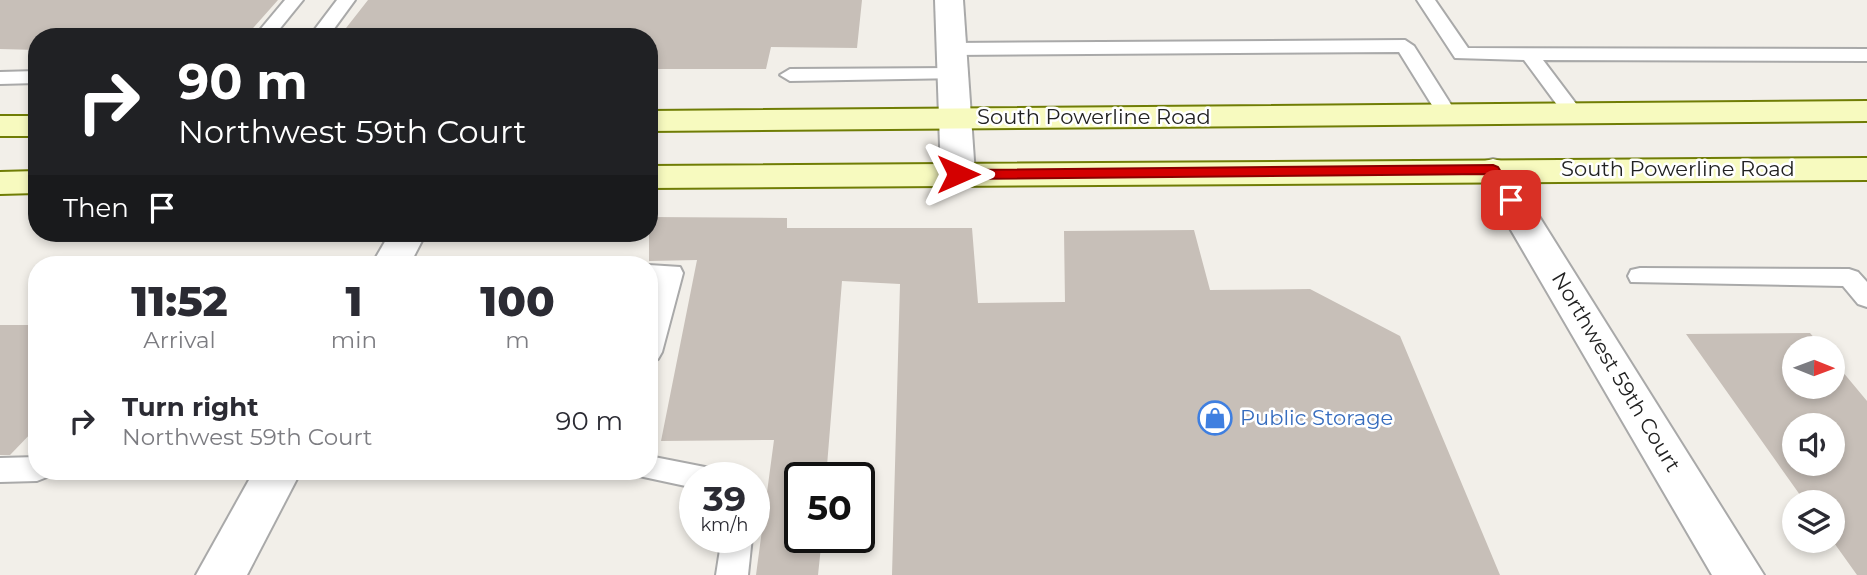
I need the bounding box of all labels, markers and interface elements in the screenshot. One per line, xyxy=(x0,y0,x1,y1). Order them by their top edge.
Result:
text: 90 m xyxy=(178,52,308,111)
icon: right xyxy=(63,56,154,147)
street label: South Powerline Road xyxy=(977,104,1211,129)
text: Northwest 59th Court xyxy=(178,112,526,151)
position arrow xyxy=(921,137,995,211)
street label: South Powerline Road xyxy=(1561,156,1795,181)
pin xyxy=(1481,170,1541,230)
icon: arrive xyxy=(1492,181,1530,219)
icon: arrive xyxy=(143,189,181,227)
text: Then xyxy=(63,192,129,224)
street label: Northwest 59th Court xyxy=(1547,267,1686,476)
text: 11:52 xyxy=(131,275,228,327)
text: 1 xyxy=(345,275,362,327)
text: 100 xyxy=(480,275,555,327)
text: Arrival xyxy=(143,326,216,354)
text: min xyxy=(331,326,377,354)
text: m xyxy=(505,326,530,354)
north arrow xyxy=(1782,336,1844,399)
map controls xyxy=(1782,336,1845,553)
text: Turn right xyxy=(122,391,258,423)
shop icon: Public Storage xyxy=(1196,399,1234,437)
icon: right xyxy=(63,402,101,440)
text: 90 m xyxy=(556,405,623,437)
place label: Public Storage xyxy=(1240,405,1393,430)
button: sound xyxy=(1782,413,1845,476)
text: Northwest 59th Court xyxy=(122,423,372,451)
speed limit sign: 50 xyxy=(784,462,875,553)
text: 39 xyxy=(703,477,746,520)
button: layers xyxy=(1782,490,1845,553)
text: km/h xyxy=(700,514,749,536)

